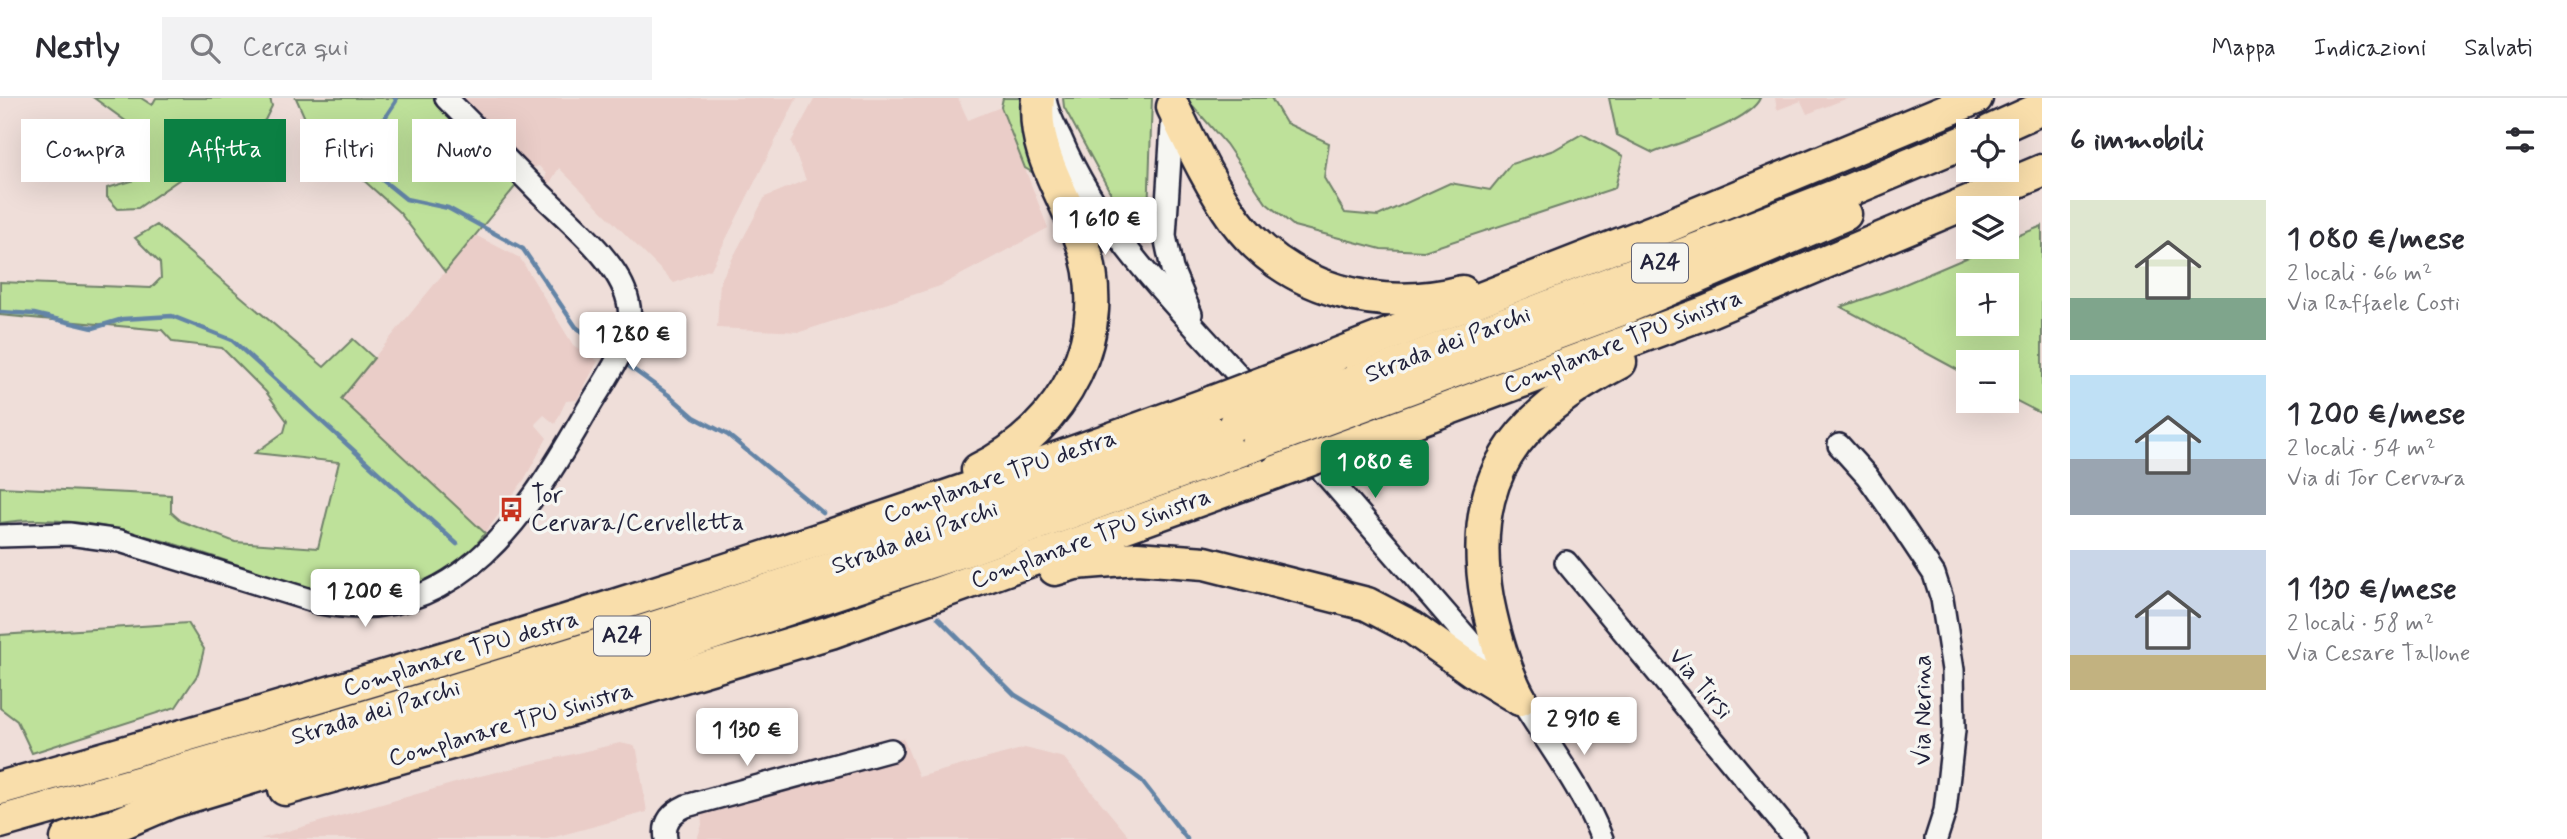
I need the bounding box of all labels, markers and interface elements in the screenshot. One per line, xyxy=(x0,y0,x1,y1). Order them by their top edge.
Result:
search box xyxy=(162,17,652,80)
text: Nestly xyxy=(35,26,120,70)
icon: search xyxy=(186,29,224,67)
text: Cerca qui xyxy=(242,31,349,65)
text: Mappa xyxy=(2212,33,2276,64)
text: Indicazioni xyxy=(2314,33,2426,64)
text: Salvati xyxy=(2464,33,2532,64)
chip: Compra xyxy=(21,119,150,182)
chip: Affitta xyxy=(164,119,286,182)
chip: Filtri xyxy=(300,119,398,182)
chip: Nuovo xyxy=(412,119,516,182)
map controls xyxy=(1956,119,2019,413)
button: locate xyxy=(1956,119,2019,182)
text: 6 immobili xyxy=(2070,121,2204,160)
icon: filters xyxy=(2501,121,2539,159)
button: layers xyxy=(1956,196,2019,259)
pin: 1 610 € xyxy=(1040,198,1170,257)
text: 1 610 € xyxy=(1069,205,1141,235)
text: 1 080 €/mese xyxy=(2287,220,2465,259)
icon: home xyxy=(2126,228,2210,312)
road number: A24 xyxy=(1632,244,1688,282)
text: 2 locali · 66 m² xyxy=(2287,259,2432,289)
button: + xyxy=(1956,273,2019,336)
street label: Complanare TPU sinistra xyxy=(1499,282,1747,402)
text: Via Raffaele Costi xyxy=(2287,289,2460,319)
street label: Strada dei Parchi xyxy=(1361,299,1535,391)
pin: 1 280 € xyxy=(568,313,698,372)
text: 1 280 € xyxy=(595,320,671,350)
button: − xyxy=(1956,350,2019,413)
text: 1 200 €/mese xyxy=(2287,395,2466,434)
icon: home xyxy=(2126,403,2210,487)
street label: Complanare TPU destra xyxy=(879,423,1121,531)
text: 2 locali · 54 m² xyxy=(2287,434,2435,464)
pin: 1 080 € xyxy=(1310,440,1440,500)
text: 1 080 € xyxy=(1337,448,1413,478)
text: Via di Tor Cervara xyxy=(2287,464,2466,494)
place label: Tor Cervara/Cervelletta xyxy=(531,480,744,539)
street label: Complanare TPU sinistra xyxy=(967,481,1215,597)
street label: Strada dei Parchi xyxy=(827,494,1003,582)
bus stop icon: Tor Cervara/Cervelletta xyxy=(497,495,525,523)
pin: 1 200 € xyxy=(300,570,430,629)
text: 1 130 €/mese xyxy=(2287,570,2457,609)
text: 1 200 € xyxy=(327,577,403,607)
icon: home xyxy=(2126,578,2210,662)
street label: Complanare TPU destra xyxy=(340,603,582,705)
text: 2 locali · 58 m² xyxy=(2287,609,2434,639)
road number: A24 xyxy=(594,616,650,656)
text: Via Cesare Tallone xyxy=(2287,639,2470,669)
street label: Via Tirsi xyxy=(1661,642,1739,726)
street label: Via Nerina xyxy=(1908,654,1939,766)
street label: Strada dei Parchi xyxy=(288,673,464,753)
street label: Complanare TPU sinistra xyxy=(385,675,637,775)
pin: 2 910 € xyxy=(1519,698,1649,757)
text: 2 910 € xyxy=(1547,705,1621,735)
pin: 1 130 € xyxy=(682,708,812,768)
text: 1 130 € xyxy=(712,716,782,746)

